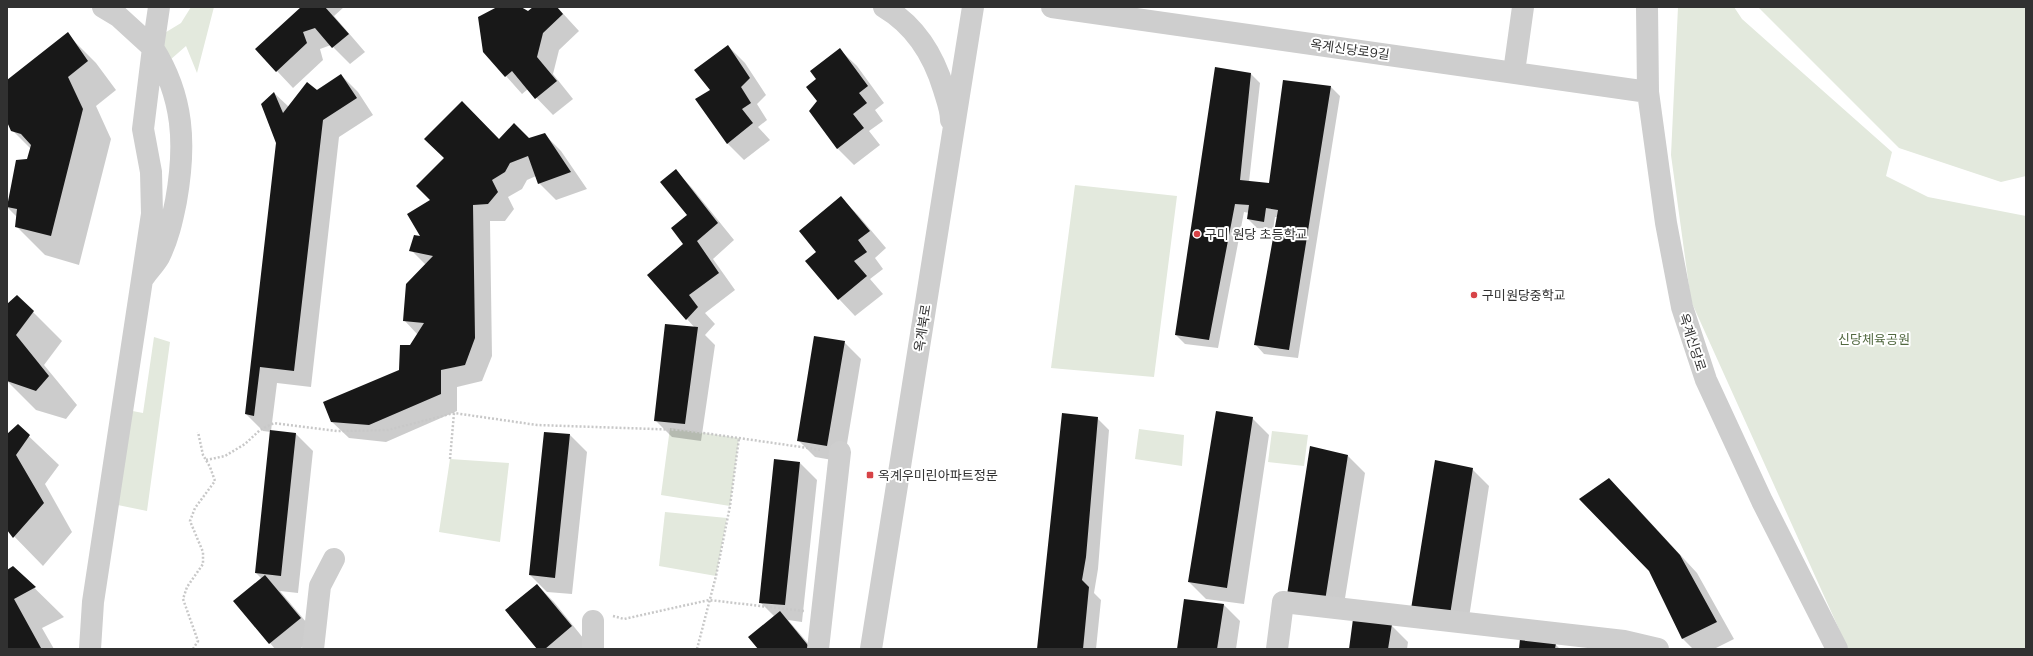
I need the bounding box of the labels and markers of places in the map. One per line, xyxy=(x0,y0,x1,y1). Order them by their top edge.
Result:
place label: 구미 원당 초등학교 xyxy=(1205,226,1308,243)
marker: 구미 원당 초등학교 xyxy=(1192,229,1202,239)
place label: 구미원당중학교 xyxy=(1482,287,1566,304)
marker: 구미원당중학교 xyxy=(1469,290,1479,300)
place label: 옥계우미린아파트정문 xyxy=(878,467,998,484)
marker: 옥계우미린아파트정문 xyxy=(865,470,875,480)

